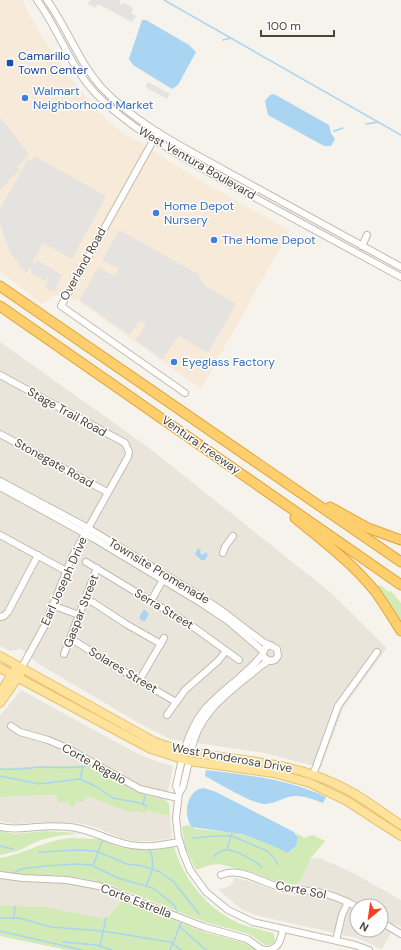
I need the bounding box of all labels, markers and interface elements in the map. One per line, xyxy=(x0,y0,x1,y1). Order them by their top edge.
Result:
scale bar xyxy=(261,12,334,38)
text: 100 m xyxy=(267,18,301,34)
place label: Camarillo Town Center xyxy=(18,48,88,78)
marker: Camarillo Town Center xyxy=(5,58,15,68)
place label: Walmart Neighborhood Market xyxy=(33,83,154,113)
marker: Walmart Neighborhood Market xyxy=(20,93,30,103)
street label: West Ventura Boulevard xyxy=(135,123,259,203)
place label: Home Depot Nursery xyxy=(164,198,234,228)
marker: Home Depot Nursery xyxy=(151,208,161,218)
street label: Overland Road xyxy=(56,225,110,303)
place label: The Home Depot xyxy=(222,232,316,248)
marker: The Home Depot xyxy=(209,235,219,245)
place label: Eyeglass Factory xyxy=(182,354,275,370)
marker: Eyeglass Factory xyxy=(169,357,179,367)
street label: Stage Trail Road xyxy=(24,384,110,440)
street label: Ventura Freeway xyxy=(158,412,244,478)
street label: Stonegate Road xyxy=(12,435,96,491)
street label: Earl Joseph Drive xyxy=(37,534,91,628)
street label: Townsite Promenade xyxy=(105,534,213,608)
street label: Gaspar Street xyxy=(60,572,102,650)
street label: Serra Street xyxy=(131,585,197,633)
street label: Solares Street xyxy=(86,643,161,697)
street label: Corte Regalo xyxy=(59,740,129,788)
street label: West Ponderosa Drive xyxy=(171,740,294,776)
street label: Corte Sol xyxy=(274,877,328,903)
street label: Corte Estrella xyxy=(98,880,174,922)
north arrow xyxy=(349,898,389,938)
text: N xyxy=(357,919,371,935)

